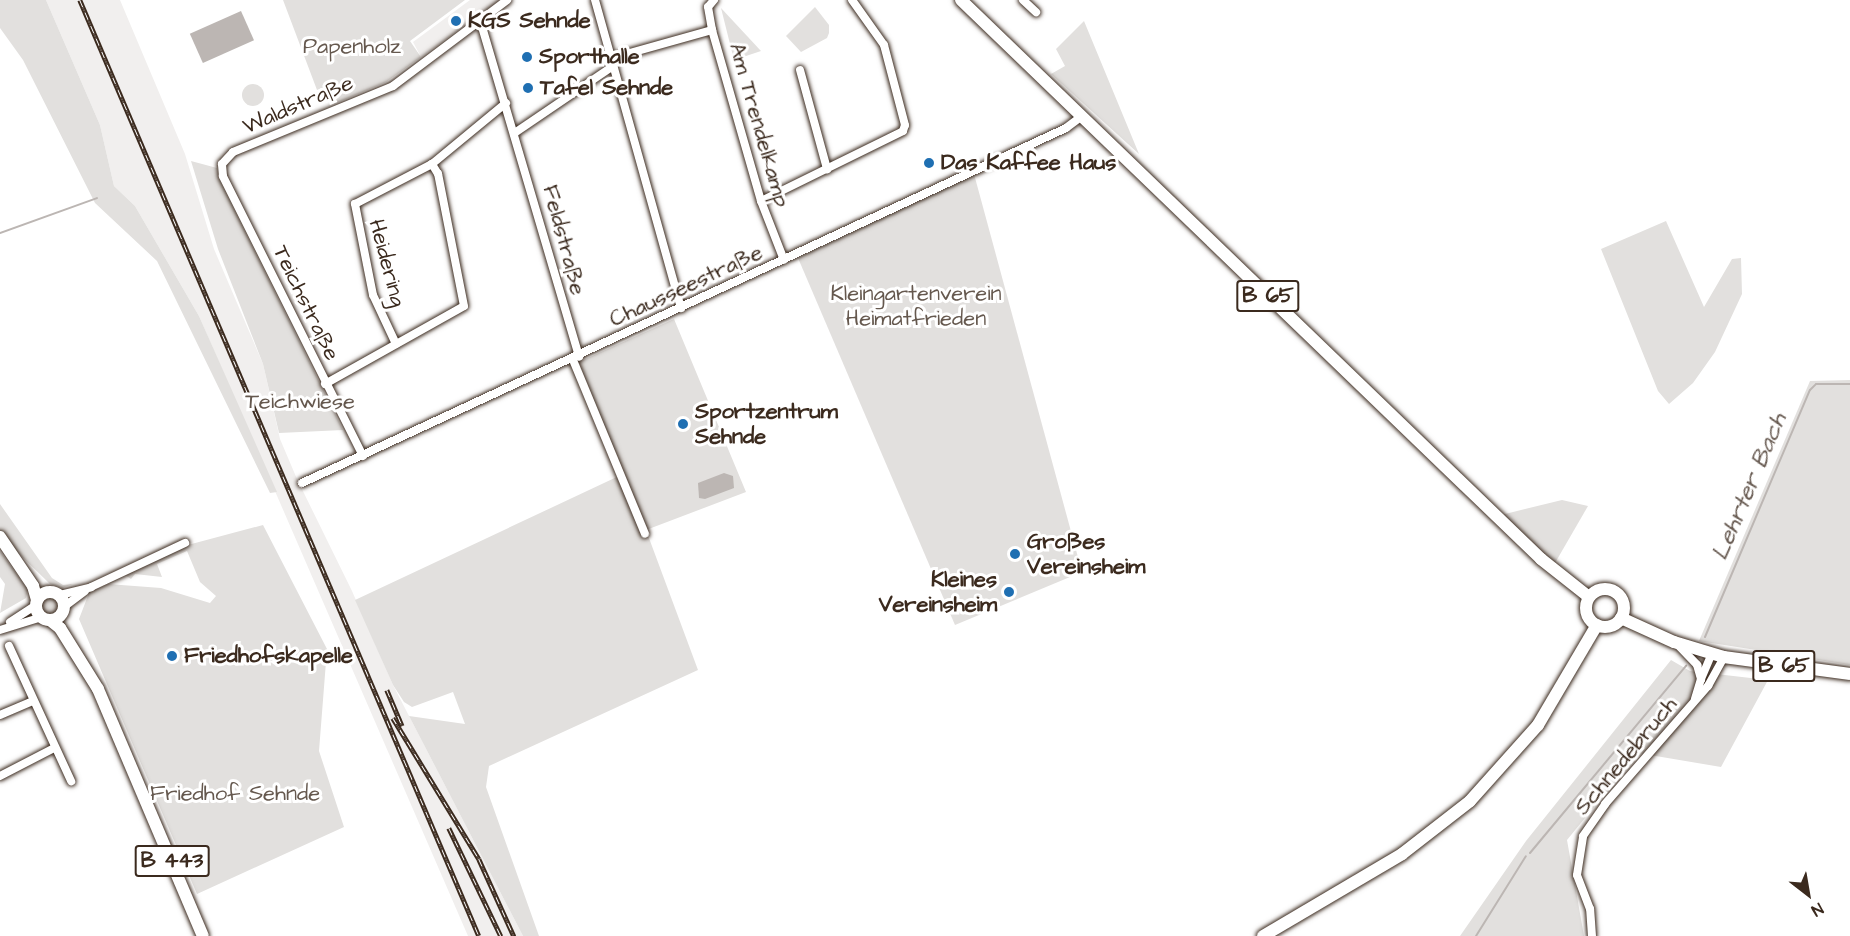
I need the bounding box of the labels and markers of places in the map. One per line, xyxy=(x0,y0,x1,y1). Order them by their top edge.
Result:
place label: KGS Sehnde xyxy=(468,8,591,34)
marker: KGS Sehnde xyxy=(449,14,463,28)
place label: Sporthalle xyxy=(539,44,640,70)
marker: Sporthalle xyxy=(520,50,534,64)
place label: Tafel Sehnde xyxy=(540,75,673,101)
marker: Tafel Sehnde xyxy=(521,81,535,95)
place label: Das Kaffee Haus xyxy=(941,150,1116,176)
marker: Das Kaffee Haus xyxy=(922,156,936,170)
place label: Sportzentrum Sehnde xyxy=(695,398,838,450)
marker: Sportzentrum Sehnde xyxy=(676,417,690,431)
place label: Großes Vereinsheim xyxy=(1027,528,1145,580)
marker: Großes Vereinsheim xyxy=(1008,547,1022,561)
place label: Kleines Vereinsheim xyxy=(879,566,997,618)
marker: Kleines Vereinsheim xyxy=(1002,585,1016,599)
place label: Friedhofskapelle xyxy=(184,643,353,669)
marker: Friedhofskapelle xyxy=(165,649,179,663)

